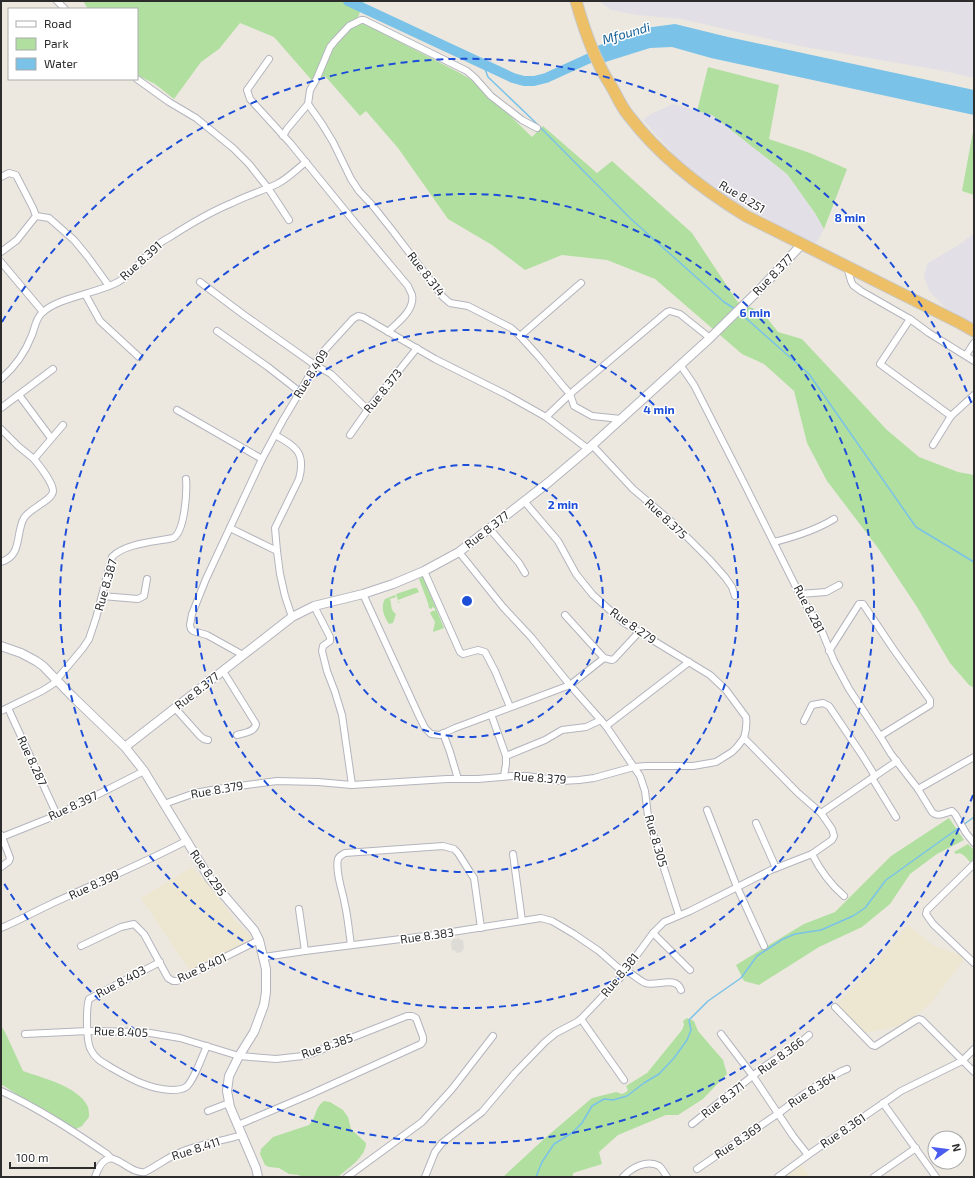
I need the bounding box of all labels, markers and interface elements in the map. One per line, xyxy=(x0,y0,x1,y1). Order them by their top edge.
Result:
legend xyxy=(8,8,138,80)
text: Road xyxy=(44,16,72,30)
water label: Mfoundi xyxy=(600,19,652,47)
text: Park xyxy=(44,36,69,50)
text: Water xyxy=(44,56,78,70)
street label: Rue 8.251 xyxy=(717,177,768,215)
text: 8 min xyxy=(834,210,866,224)
street label: Rue 8.391 xyxy=(116,238,164,283)
street label: Rue 8.314 xyxy=(405,248,448,298)
street label: Rue 8.377 xyxy=(749,251,796,298)
text: 6 min xyxy=(740,305,770,319)
street label: Rue 8.409 xyxy=(290,346,331,400)
street label: Rue 8.373 xyxy=(360,365,404,415)
text: 4 min xyxy=(643,402,675,416)
street label: Rue 8.375 xyxy=(643,495,691,541)
text: 2 min xyxy=(548,497,578,511)
street label: Rue 8.377 xyxy=(461,508,511,551)
street label: Rue 8.387 xyxy=(91,557,119,612)
street label: Rue 8.281 xyxy=(791,582,828,635)
centre of rings xyxy=(460,594,474,608)
street label: Rue 8.279 xyxy=(608,604,659,646)
street label: Rue 8.377 xyxy=(171,669,221,712)
street label: Rue 8.287 xyxy=(15,733,51,788)
street label: Rue 8.379 xyxy=(513,768,567,786)
street label: Rue 8.379 xyxy=(189,777,244,801)
street label: Rue 8.397 xyxy=(46,788,100,823)
street label: Rue 8.305 xyxy=(643,813,671,868)
street label: Rue 8.295 xyxy=(188,847,230,898)
street label: Rue 8.399 xyxy=(66,866,121,902)
street label: Rue 8.383 xyxy=(399,924,455,946)
street label: Rue 8.401 xyxy=(175,950,228,985)
street label: Rue 8.381 xyxy=(597,950,641,999)
street label: Rue 8.403 xyxy=(93,962,148,1000)
street label: Rue 8.405 xyxy=(94,1023,148,1039)
street label: Rue 8.385 xyxy=(299,1030,354,1060)
street label: Rue 8.366 xyxy=(755,1034,806,1077)
street label: Rue 8.364 xyxy=(785,1068,838,1110)
street label: Rue 8.371 xyxy=(698,1078,747,1120)
street label: Rue 8.361 xyxy=(817,1110,868,1150)
street label: Rue 8.369 xyxy=(711,1119,764,1161)
north arrow xyxy=(927,1130,967,1170)
street label: Rue 8.411 xyxy=(170,1134,222,1162)
text: N xyxy=(950,1142,964,1153)
scale bar xyxy=(10,1144,95,1170)
text: 100 m xyxy=(16,1150,48,1164)

